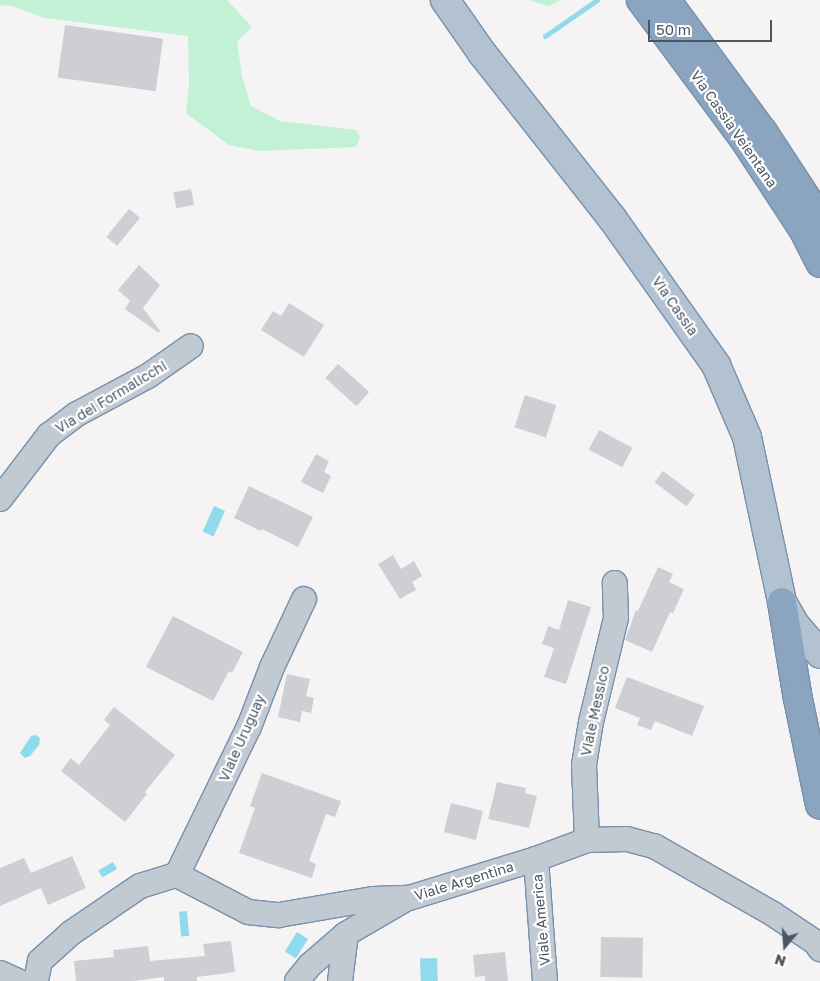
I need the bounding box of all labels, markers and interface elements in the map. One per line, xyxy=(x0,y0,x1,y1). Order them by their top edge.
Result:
scale bar xyxy=(650,10,774,42)
text: 50 m xyxy=(656,20,691,38)
street label: Via Cassia Veientana xyxy=(687,67,781,191)
street label: Via Cassia xyxy=(648,273,702,339)
street label: Via dei Formalicchi xyxy=(52,357,170,437)
street label: Viale Messico xyxy=(577,664,613,758)
street label: Viale Uruguay xyxy=(215,692,269,784)
street label: Viale Argentina xyxy=(412,858,516,904)
street label: Viale America xyxy=(529,874,553,966)
north arrow xyxy=(760,921,810,971)
text: N xyxy=(773,951,788,970)

